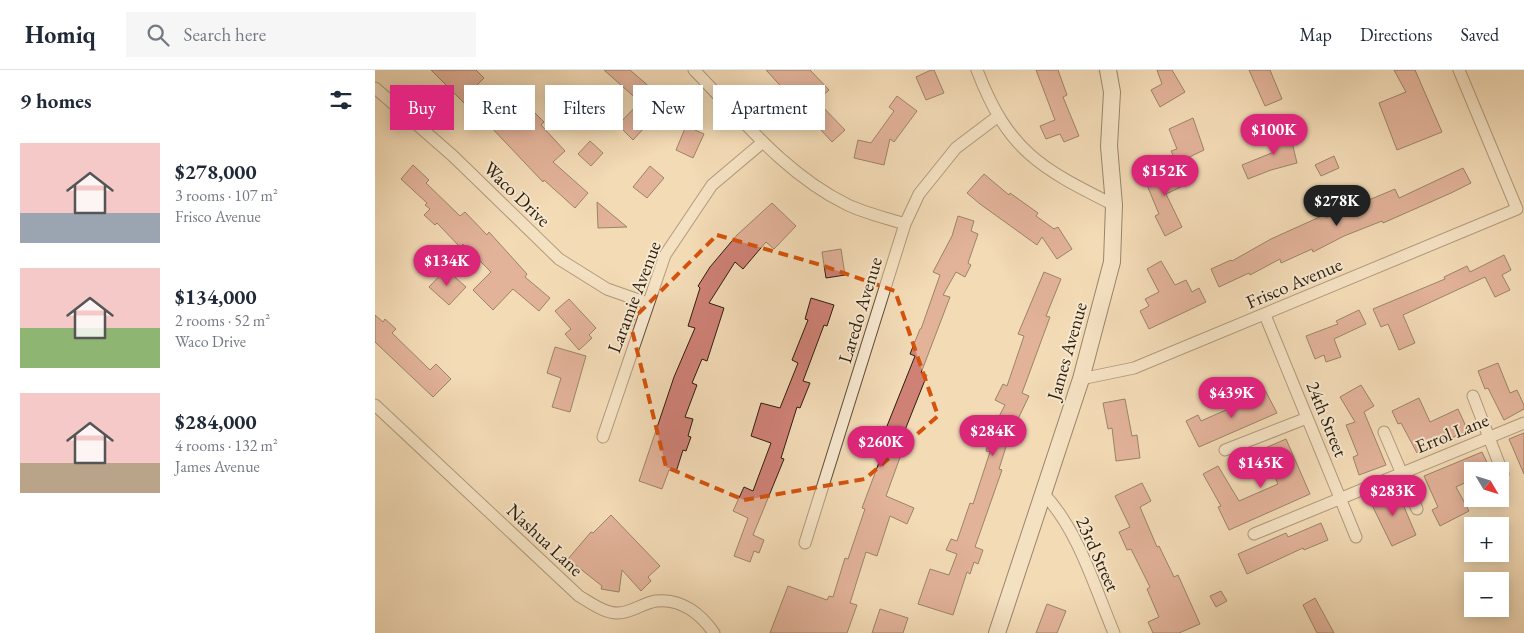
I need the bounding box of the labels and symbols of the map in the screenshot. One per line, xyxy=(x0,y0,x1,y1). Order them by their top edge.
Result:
pin: $100K xyxy=(1239,114,1309,156)
pin: $152K xyxy=(1130,154,1200,197)
street label: Waco Drive xyxy=(478,156,556,232)
pin: $278K xyxy=(1302,184,1372,227)
street label: Laramie Avenue xyxy=(601,238,667,356)
pin: $134K xyxy=(412,244,482,287)
street label: Frisco Avenue xyxy=(1242,252,1346,314)
street label: Laredo Avenue xyxy=(832,254,888,366)
street label: James Avenue xyxy=(1041,299,1093,405)
pin: $439K xyxy=(1197,376,1267,419)
street label: 24th Street xyxy=(1301,377,1353,461)
street label: Errol Lane xyxy=(1412,407,1492,459)
pin: $284K xyxy=(958,414,1028,457)
pin: $260K xyxy=(846,426,916,468)
pin: $145K xyxy=(1226,446,1296,489)
north arrow xyxy=(1464,462,1509,508)
pin: $283K xyxy=(1358,474,1428,517)
street label: Nashua Lane xyxy=(501,498,589,582)
street label: 23rd Street xyxy=(1070,512,1126,596)

